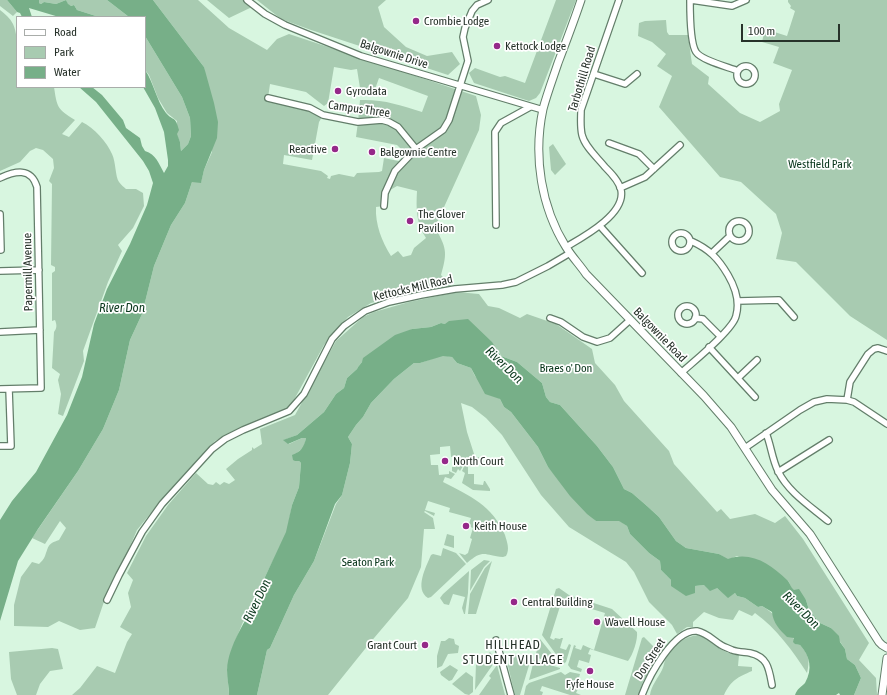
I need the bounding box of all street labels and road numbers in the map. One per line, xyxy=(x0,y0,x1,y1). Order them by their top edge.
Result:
street label: Balgownie Drive xyxy=(358,36,430,72)
street label: Tarbothill Road xyxy=(565,44,599,114)
street label: Campus Three xyxy=(327,98,391,120)
street label: Papermill Avenue xyxy=(20,233,36,311)
street label: Kettocks Mill Road xyxy=(372,272,454,304)
street label: Balgownie Road xyxy=(630,305,690,365)
street label: Don Street xyxy=(631,636,669,682)

